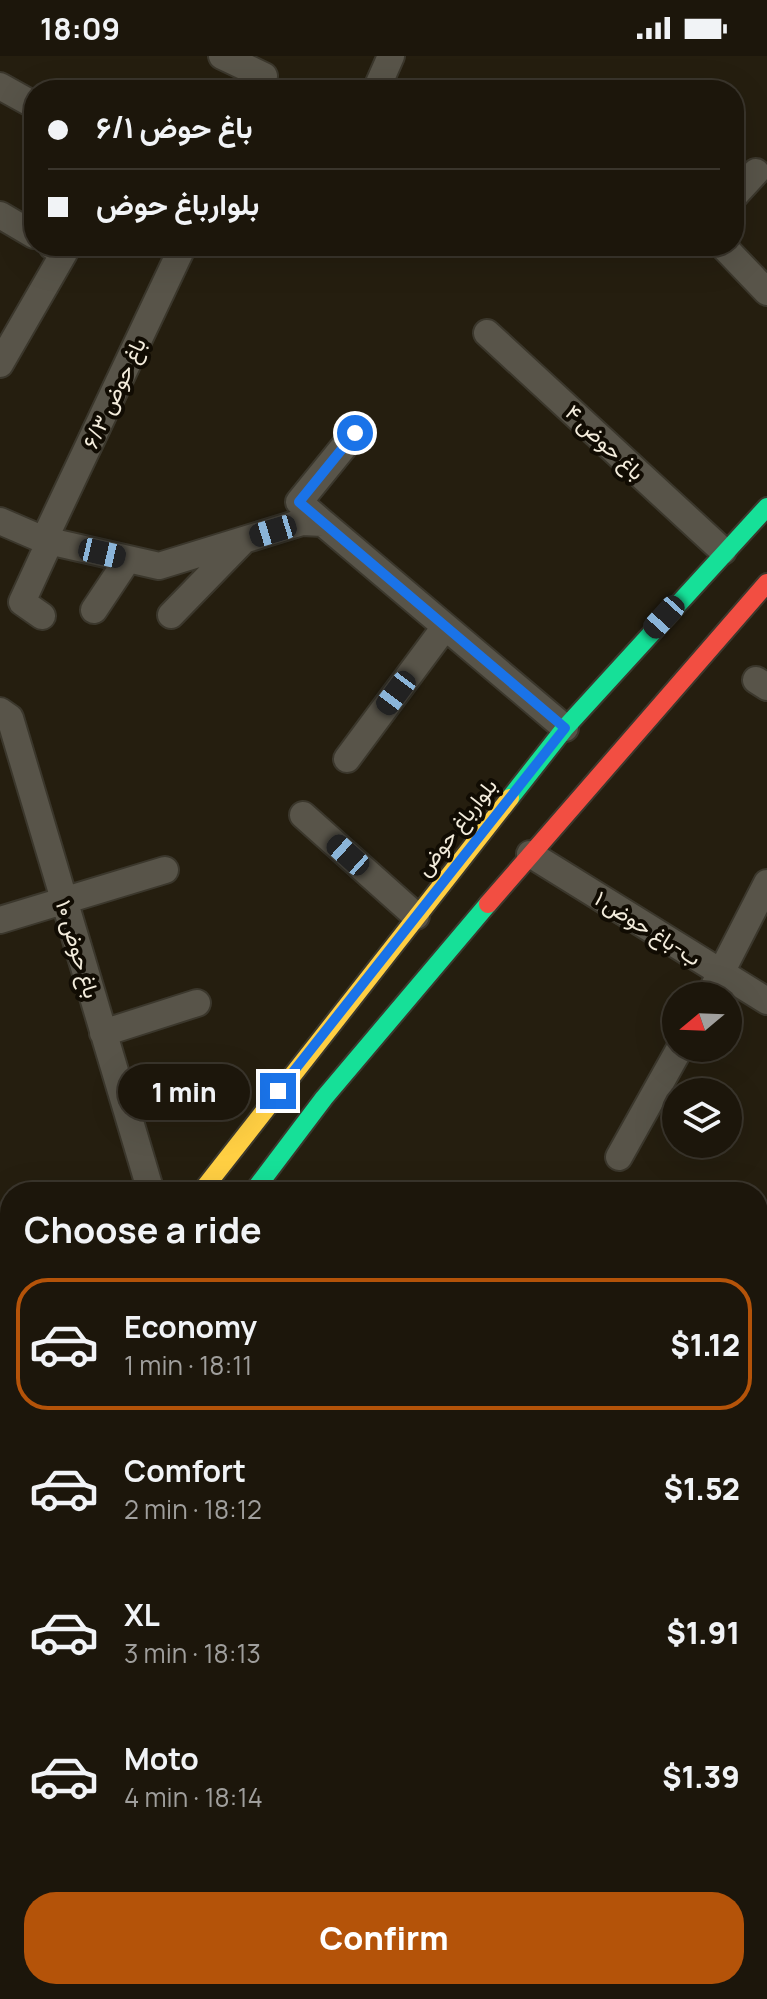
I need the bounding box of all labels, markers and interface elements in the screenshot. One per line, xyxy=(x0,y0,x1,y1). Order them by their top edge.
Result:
text: 18:09 xyxy=(40,8,120,49)
text: ۶/۱ باغ حوض xyxy=(96,106,253,147)
text: بلوارباغ حوض xyxy=(96,183,259,224)
street label: ۶/۳ باغ حوض xyxy=(75,333,153,453)
street label: ۴ باغ حوض xyxy=(559,398,651,486)
route start xyxy=(337,415,373,451)
car xyxy=(247,513,299,549)
car xyxy=(76,536,128,570)
car xyxy=(639,591,689,643)
car xyxy=(372,667,420,719)
street label: بلوارباغ حوض xyxy=(408,772,504,882)
car xyxy=(322,830,374,880)
street label: ۱ ب-باغ حوض xyxy=(589,883,707,973)
street label: ۱۰ باغ حوض xyxy=(49,896,107,1002)
north arrow xyxy=(662,982,742,1062)
map controls xyxy=(662,982,742,1158)
callout: 1 min xyxy=(118,1063,250,1119)
route end xyxy=(260,1073,296,1109)
text: 1 min xyxy=(151,1074,217,1110)
button: layers xyxy=(662,1078,742,1158)
text: Choose a ride xyxy=(24,1205,262,1254)
text: Economy xyxy=(124,1306,257,1347)
icon: car xyxy=(28,1308,100,1380)
text: $1.12 xyxy=(671,1324,740,1365)
text: 1 min · 18:11 xyxy=(124,1347,252,1383)
text: Comfort xyxy=(124,1450,246,1491)
icon: car xyxy=(28,1452,100,1524)
text: $1.52 xyxy=(664,1468,740,1509)
text: 2 min · 18:12 xyxy=(124,1491,262,1527)
text: XL xyxy=(124,1594,160,1635)
icon: car xyxy=(28,1596,100,1668)
text: $1.91 xyxy=(666,1612,740,1653)
text: 3 min · 18:13 xyxy=(124,1635,261,1671)
text: Moto xyxy=(124,1738,199,1779)
icon: car xyxy=(28,1740,100,1812)
text: $1.39 xyxy=(662,1756,740,1797)
text: 4 min · 18:14 xyxy=(124,1779,263,1815)
button: Confirm xyxy=(24,1892,744,1984)

